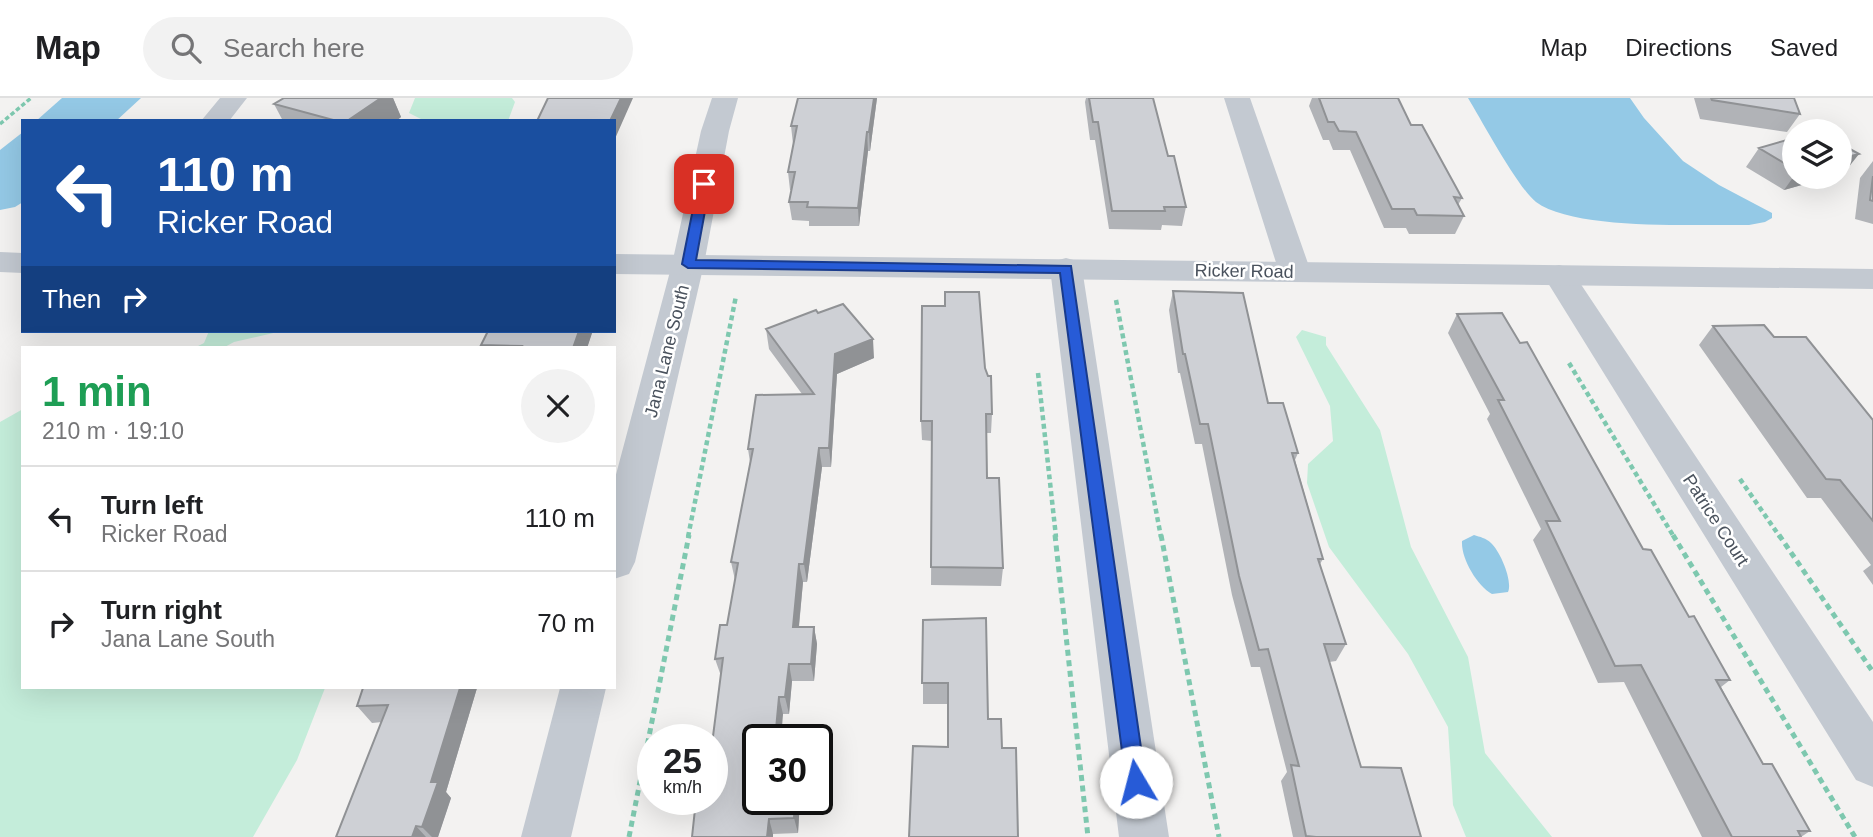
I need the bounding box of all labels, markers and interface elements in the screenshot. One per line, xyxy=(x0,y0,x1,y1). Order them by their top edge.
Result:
search box xyxy=(143,17,633,80)
text: Map xyxy=(35,29,101,66)
icon: search xyxy=(167,29,205,67)
text: Search here xyxy=(223,33,365,63)
text: Map xyxy=(1541,34,1587,61)
text: Directions xyxy=(1625,34,1732,61)
text: Saved xyxy=(1770,34,1838,61)
map controls xyxy=(1782,119,1852,189)
button: layers xyxy=(1782,119,1852,189)
icon: left xyxy=(42,147,133,238)
text: 110 m xyxy=(157,147,293,201)
pin xyxy=(674,154,734,214)
icon: arrive xyxy=(685,165,723,203)
text: Ricker Road xyxy=(157,204,333,240)
street label: Ricker Road xyxy=(1194,260,1294,282)
icon: right xyxy=(115,280,153,318)
street label: Jana Lane South xyxy=(641,283,693,419)
text: Then xyxy=(42,284,101,314)
text: 1 min xyxy=(42,368,152,415)
button: close xyxy=(521,369,595,443)
text: 210 m · 19:10 xyxy=(42,418,184,444)
street label: Patrice Court xyxy=(1679,471,1753,569)
text: Turn left xyxy=(101,490,203,520)
icon: left xyxy=(42,500,80,538)
text: 110 m xyxy=(525,503,595,533)
text: Ricker Road xyxy=(101,521,228,547)
text: Turn right xyxy=(101,595,222,625)
icon: right xyxy=(42,605,80,643)
text: 70 m xyxy=(537,608,595,638)
text: Jana Lane South xyxy=(101,626,275,652)
speed limit sign: 30 xyxy=(742,724,833,815)
text: 25 xyxy=(663,741,702,780)
position arrow xyxy=(1099,745,1173,819)
text: km/h xyxy=(663,777,702,797)

